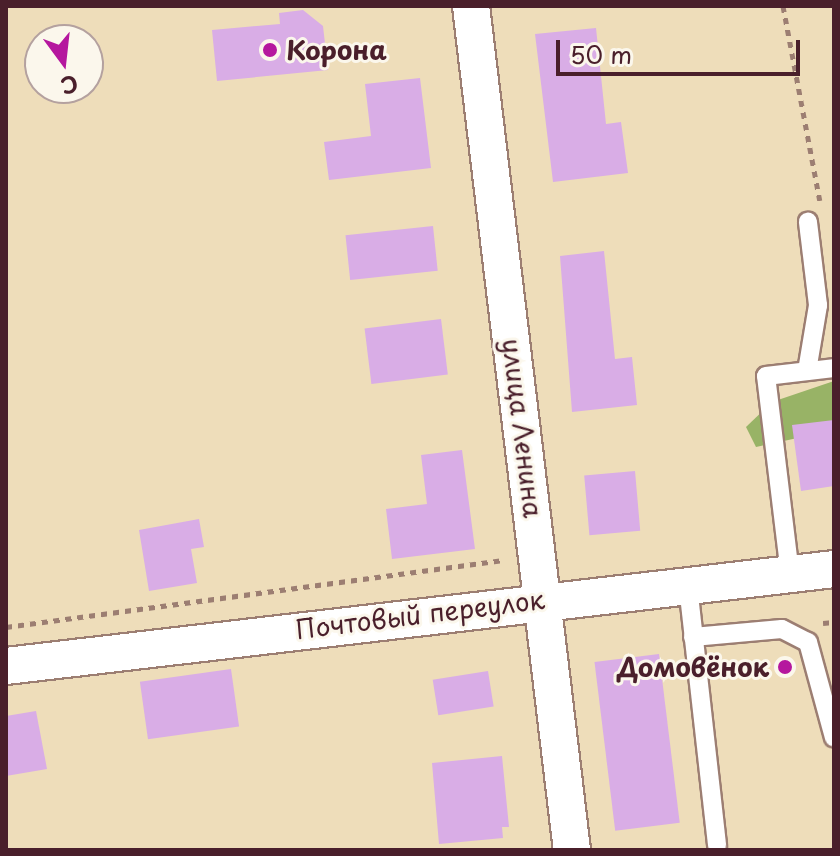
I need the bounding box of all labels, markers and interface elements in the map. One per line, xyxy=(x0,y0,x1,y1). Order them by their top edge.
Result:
north arrow xyxy=(24,24,104,104)
scale bar xyxy=(560,24,804,74)
place label: Корона xyxy=(286,34,387,66)
text: 50 m xyxy=(570,36,632,72)
marker: Корона xyxy=(261,41,279,59)
text: С xyxy=(58,68,82,104)
street label: улица Ленина xyxy=(496,336,550,520)
street label: Почтовый переулок xyxy=(294,583,546,645)
place label: Домовёнок xyxy=(617,651,769,683)
marker: Домовёнок xyxy=(776,658,794,676)

